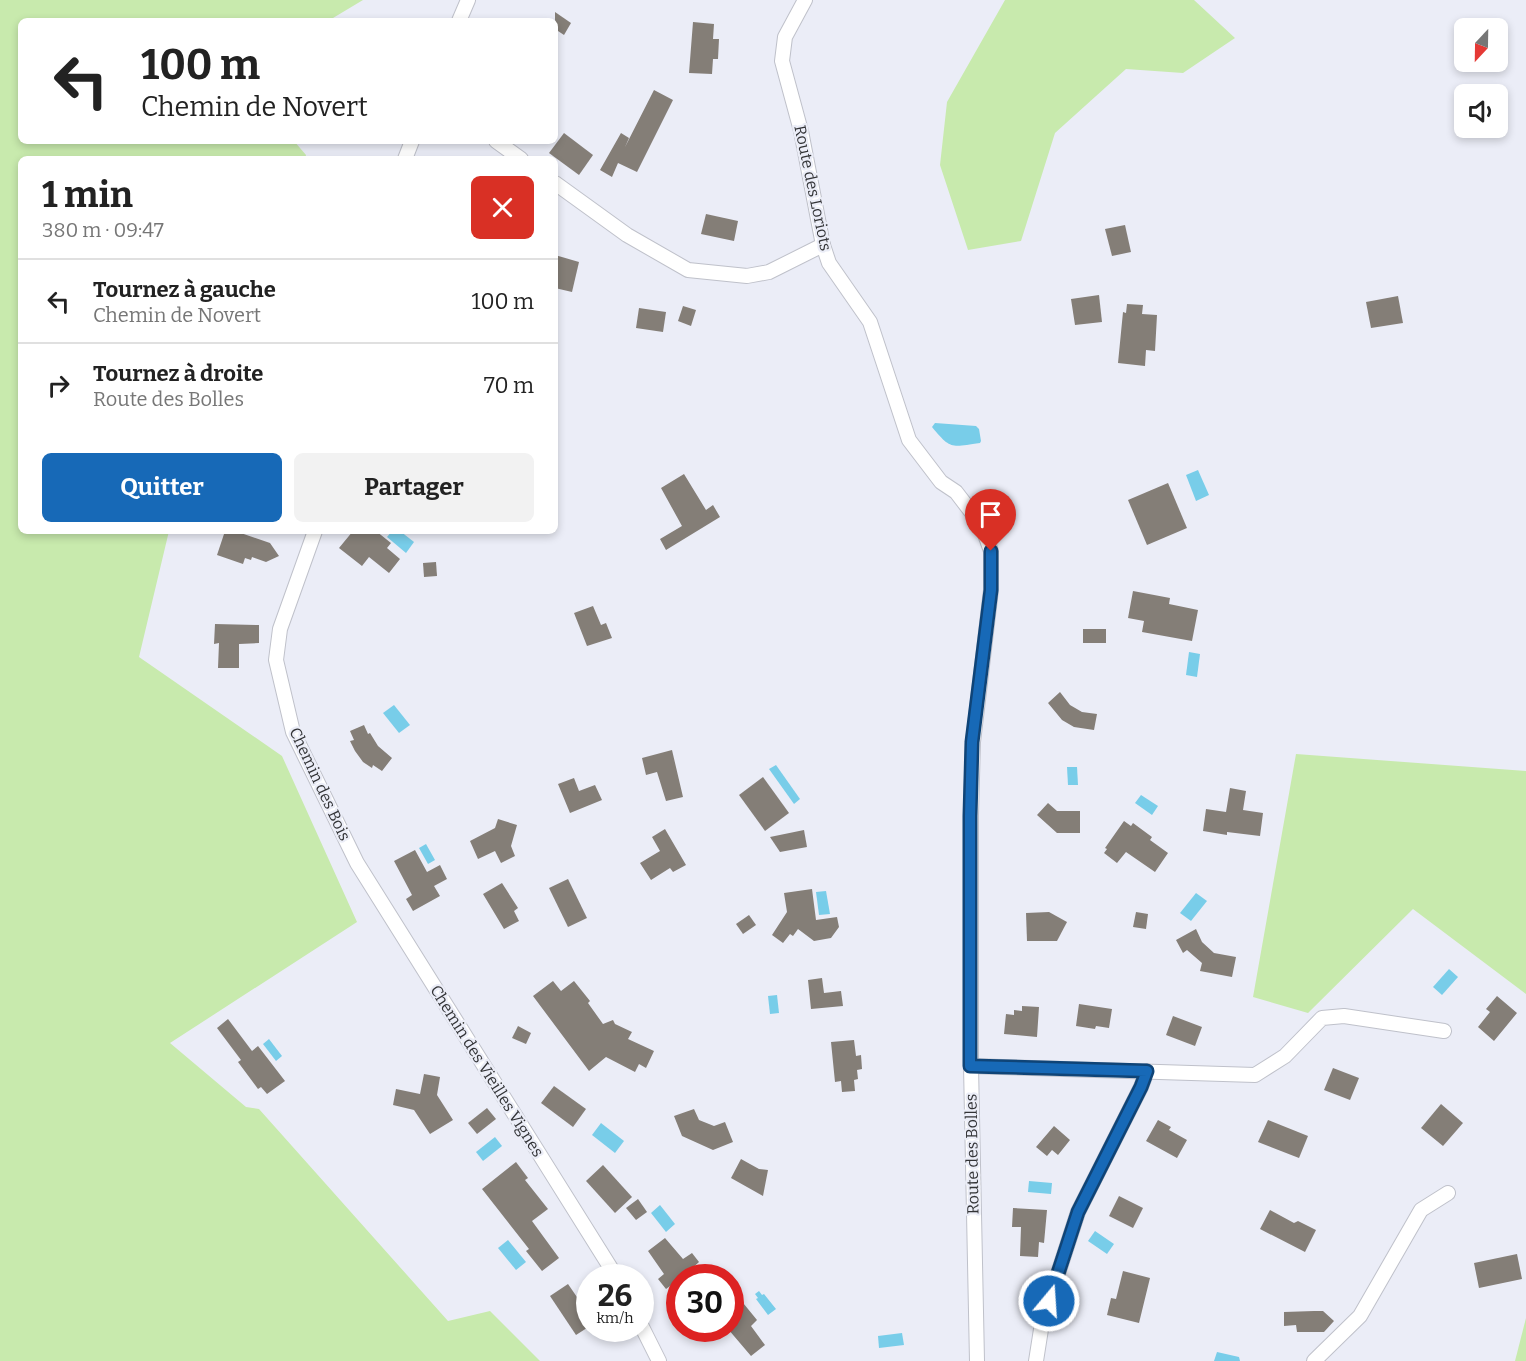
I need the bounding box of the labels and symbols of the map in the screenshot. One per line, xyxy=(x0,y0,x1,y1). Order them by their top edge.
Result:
north arrow xyxy=(1454,18,1508,72)
street label: Route des Loriots xyxy=(790,123,836,253)
pin xyxy=(965,489,1016,551)
street label: Chemin des Bois xyxy=(285,724,355,844)
street label: Chemin des Vieilles Vignes xyxy=(426,982,548,1160)
street label: Route des Bolles xyxy=(961,1093,983,1215)
speed limit sign: 30 xyxy=(666,1264,744,1342)
position arrow xyxy=(1017,1269,1081,1333)

